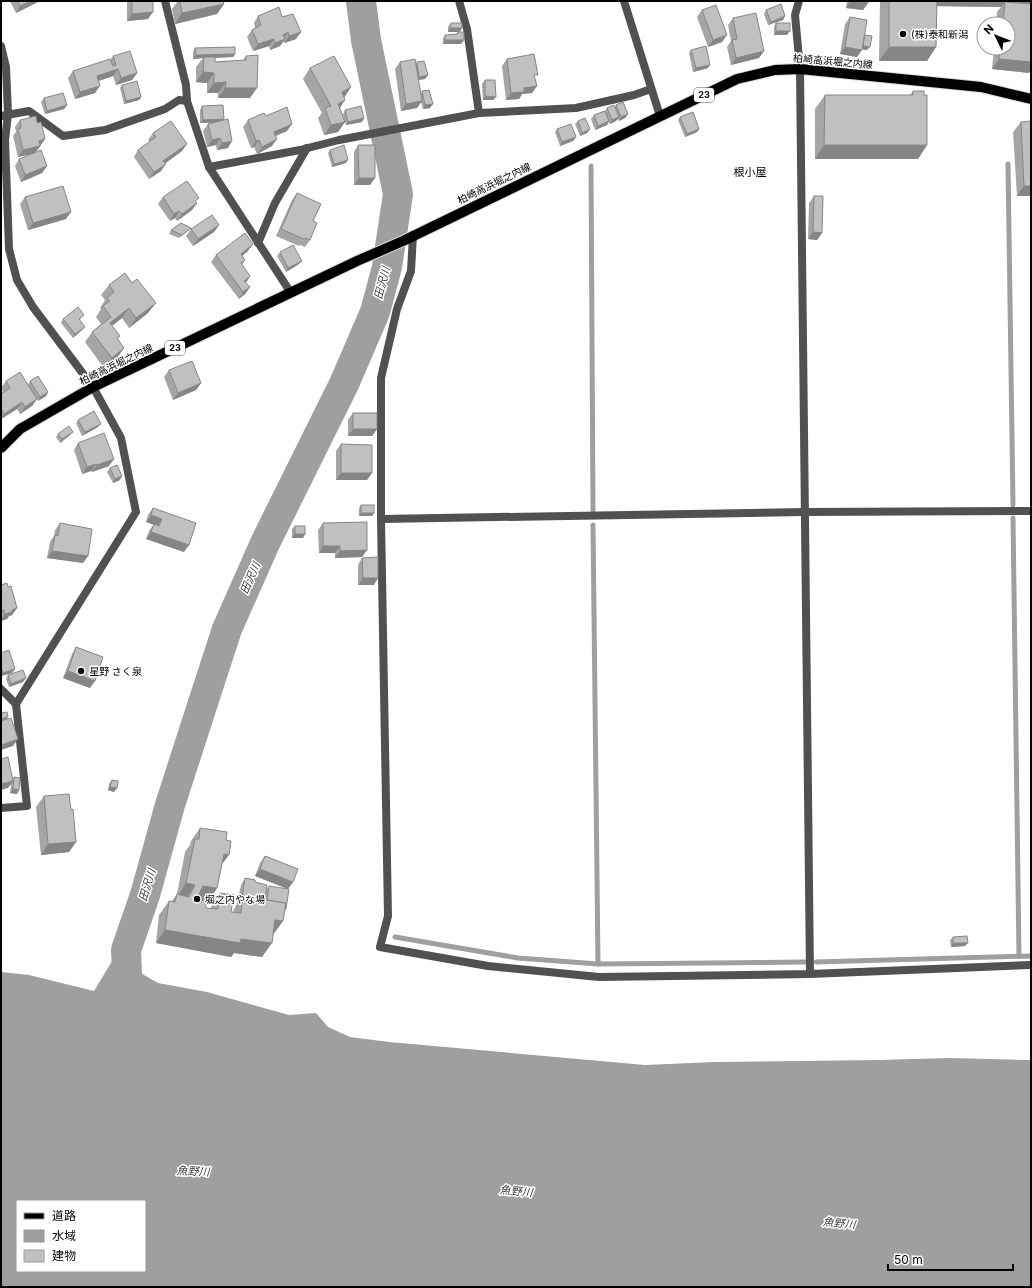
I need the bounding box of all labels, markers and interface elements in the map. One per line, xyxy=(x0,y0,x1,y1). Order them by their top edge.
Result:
north arrow xyxy=(976,16,1016,56)
text: N xyxy=(981,21,997,37)
place label: (株)泰和新潟 xyxy=(911,28,968,40)
marker: (株)泰和新潟 xyxy=(898,29,908,39)
street label: 柏崎高浜堀之内線 xyxy=(793,52,873,70)
road number: 23 xyxy=(694,88,714,102)
street label: 柏崎高浜堀之内線 xyxy=(455,160,533,206)
district label: 根小屋 xyxy=(734,165,767,179)
water label: 田沢川 xyxy=(371,264,393,301)
street label: 柏崎高浜堀之内線 xyxy=(77,341,155,387)
road number: 23 xyxy=(165,341,185,355)
water label: 田沢川 xyxy=(237,559,264,596)
place label: 星野 さく泉 xyxy=(89,665,143,677)
marker: 星野 さく泉 xyxy=(76,666,86,676)
water label: 田沢川 xyxy=(135,866,159,903)
place label: 堀之内やな場 xyxy=(205,893,265,905)
marker: 堀之内やな場 xyxy=(192,894,202,904)
water label: 魚野川 xyxy=(176,1163,211,1179)
water label: 魚野川 xyxy=(499,1183,534,1199)
legend xyxy=(16,1200,146,1272)
text: 道路 xyxy=(52,1208,76,1223)
water label: 魚野川 xyxy=(822,1214,857,1232)
text: 水域 xyxy=(52,1228,76,1243)
scale bar xyxy=(888,1246,1013,1272)
text: 建物 xyxy=(52,1248,76,1263)
text: 50 m xyxy=(894,1252,923,1267)

